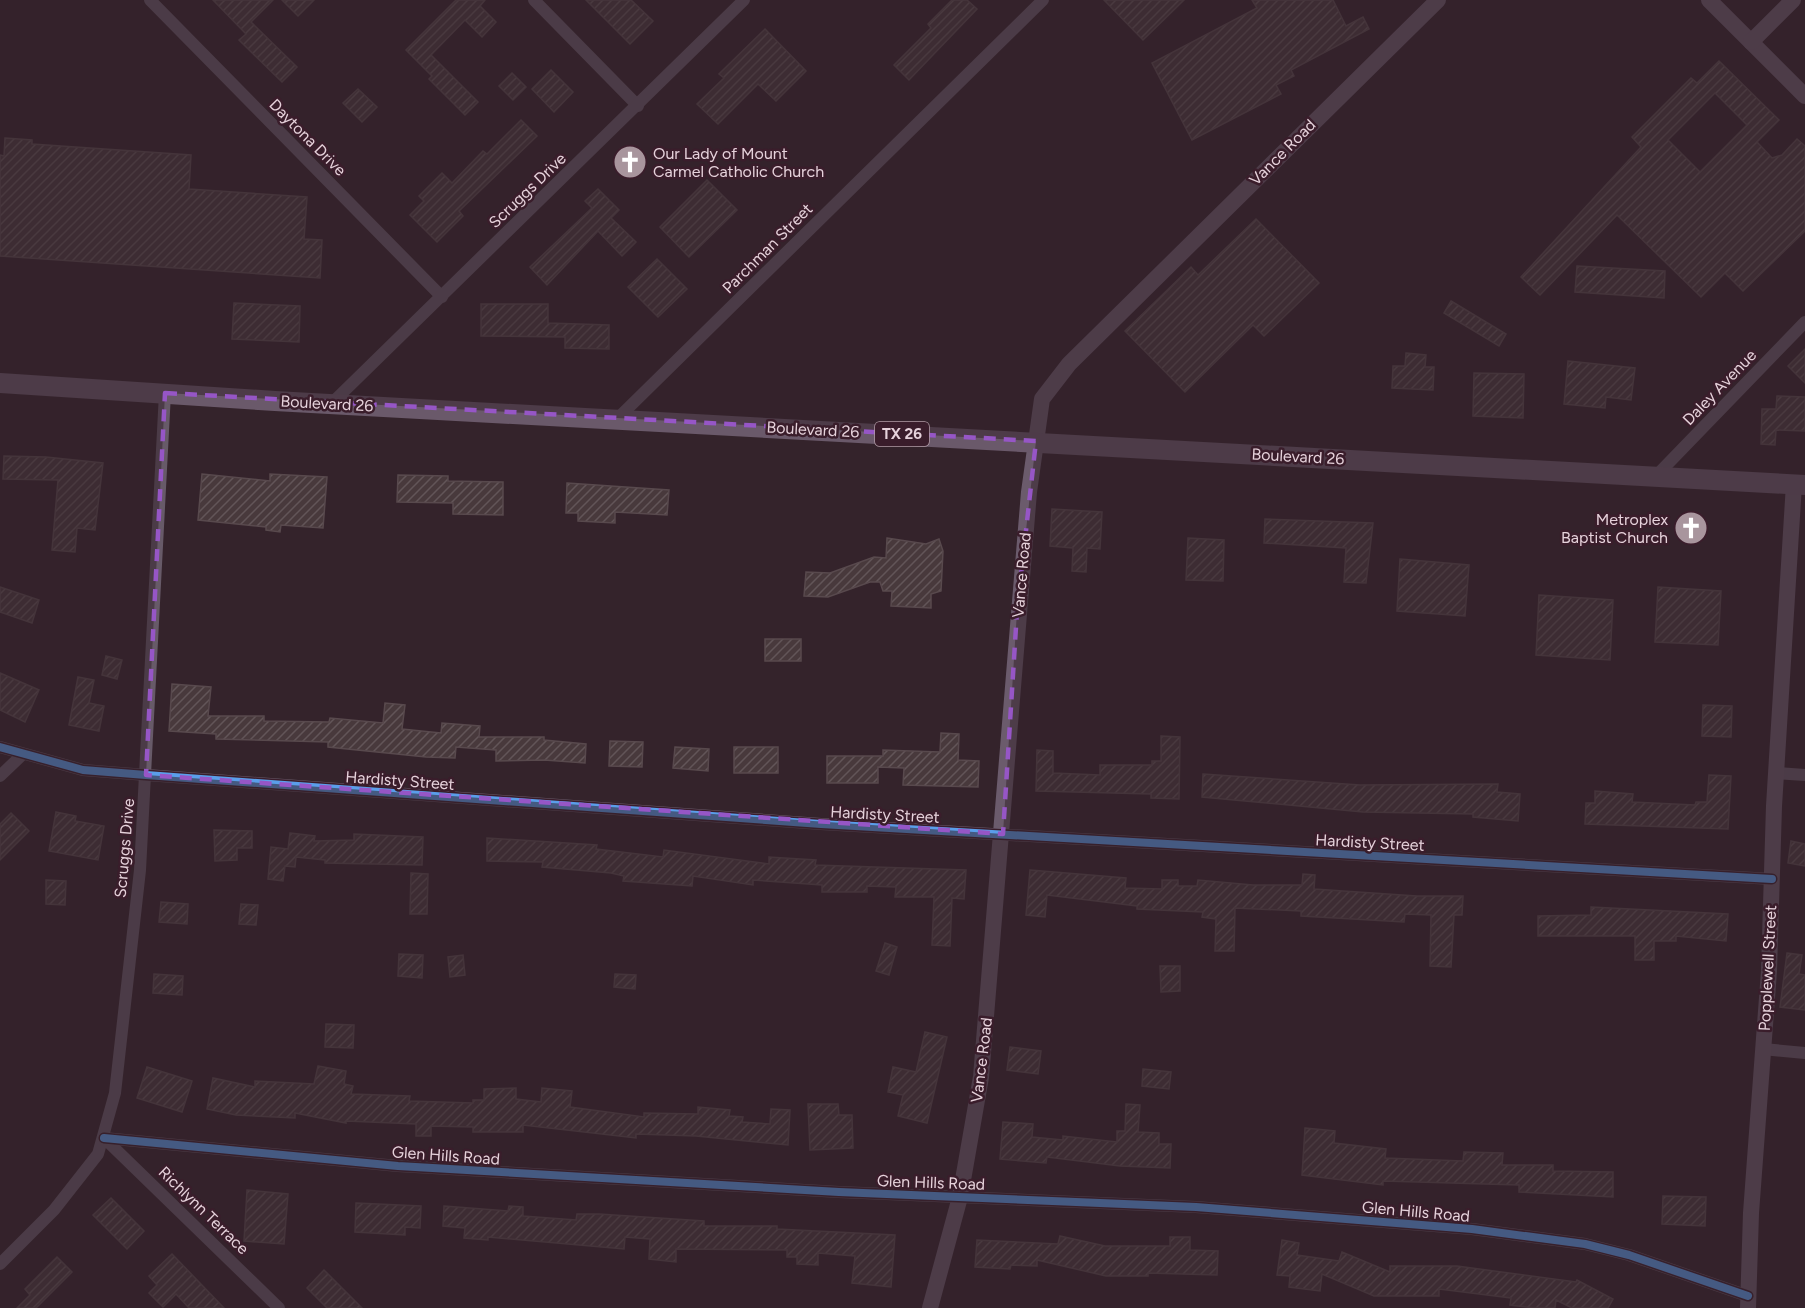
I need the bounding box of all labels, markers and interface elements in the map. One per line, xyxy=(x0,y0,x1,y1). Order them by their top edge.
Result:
street label: Daytona Drive xyxy=(265,95,350,180)
street label: Vance Road xyxy=(1245,115,1319,189)
church icon: Our Lady of Mount Carmel Catholic Church xyxy=(612,144,648,180)
place label: Our Lady of Mount Carmel Catholic Church xyxy=(653,144,824,181)
street label: Scruggs Drive xyxy=(485,149,570,232)
street label: Parchman Street xyxy=(718,199,816,297)
street label: Daley Avenue xyxy=(1679,345,1760,429)
street label: Boulevard 26 xyxy=(280,392,374,415)
street label: Boulevard 26 xyxy=(766,418,860,441)
road number: TX 26 xyxy=(875,422,929,446)
street label: Boulevard 26 xyxy=(1251,445,1345,468)
place label: Metroplex Baptist Church xyxy=(1561,510,1668,547)
church icon: Metroplex Baptist Church xyxy=(1673,510,1709,546)
street label: Vance Road xyxy=(1008,532,1035,619)
street label: Hardisty Street xyxy=(345,767,455,794)
street label: Scruggs Drive xyxy=(111,797,138,899)
street label: Hardisty Street xyxy=(830,802,940,827)
street label: Hardisty Street xyxy=(1315,830,1425,855)
street label: Popplewell Street xyxy=(1755,904,1780,1032)
street label: Vance Road xyxy=(967,1016,996,1104)
street label: Glen Hills Road xyxy=(391,1142,501,1169)
street label: Richlynn Terrace xyxy=(155,1163,253,1258)
street label: Glen Hills Road xyxy=(877,1171,985,1194)
street label: Glen Hills Road xyxy=(1361,1197,1471,1226)

